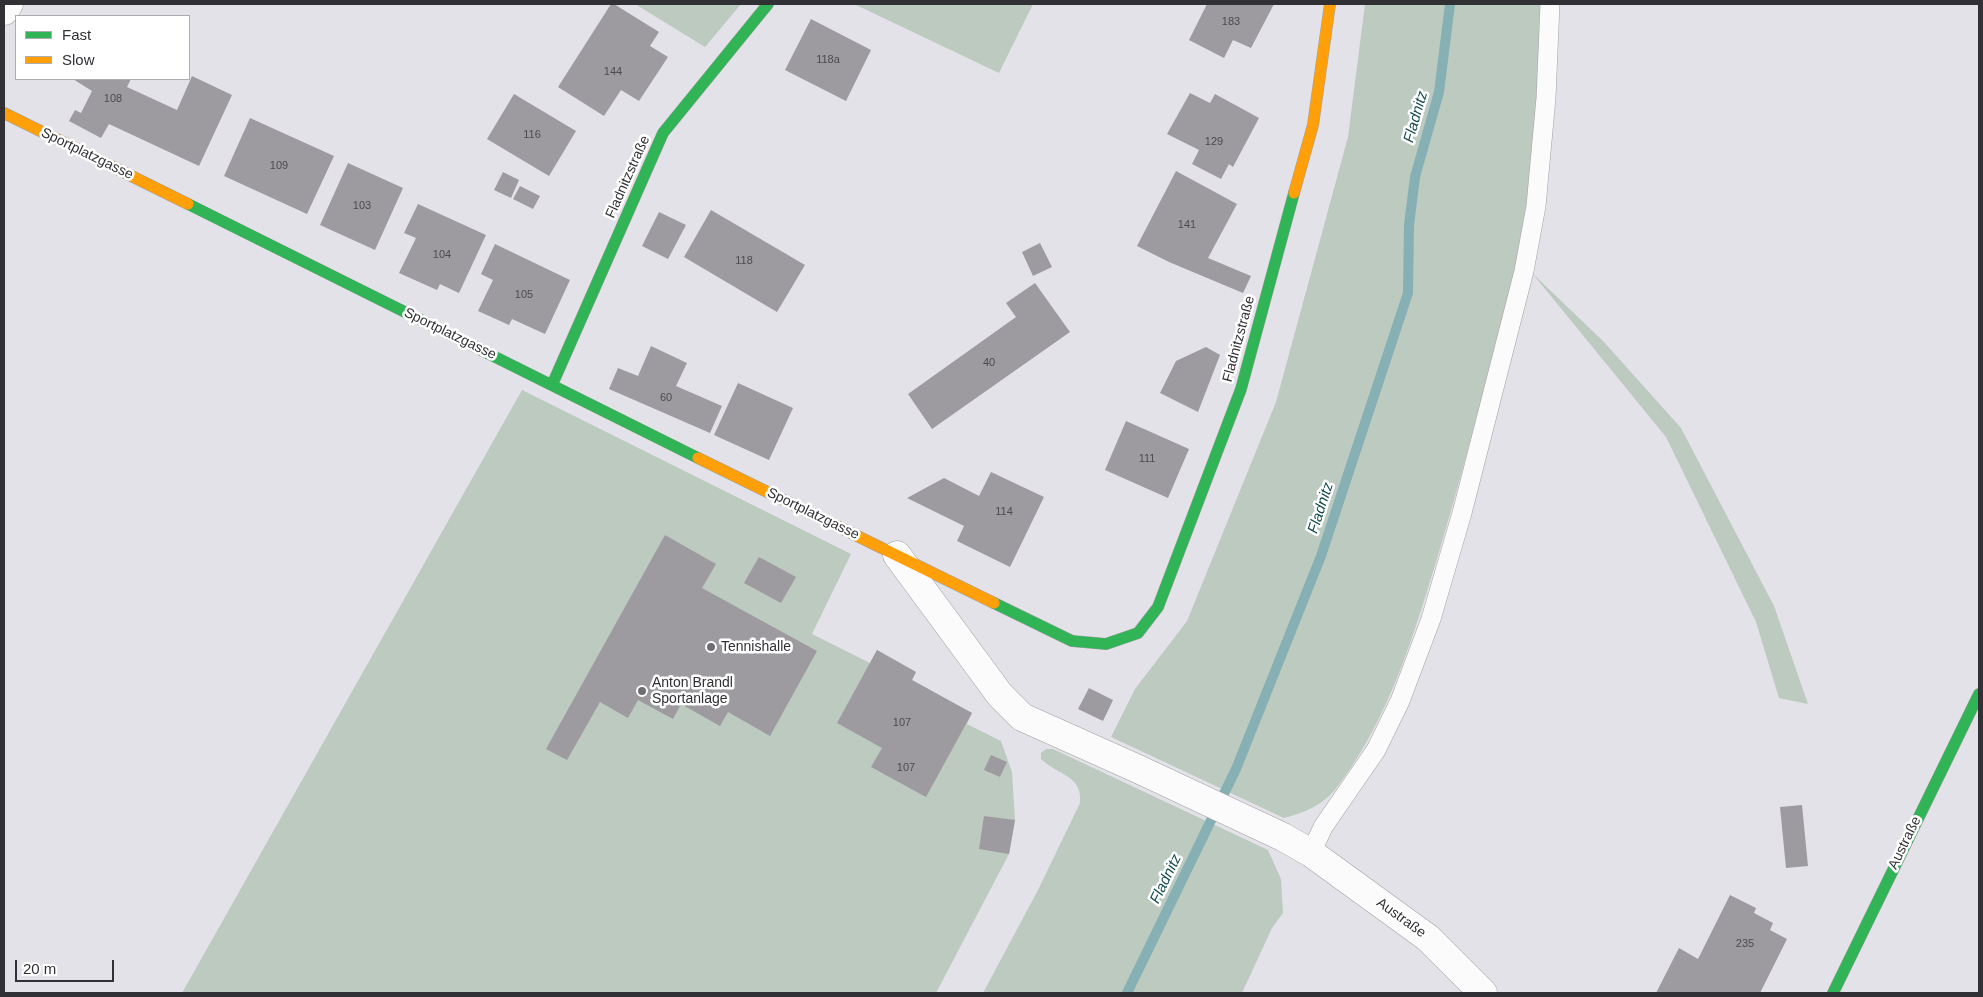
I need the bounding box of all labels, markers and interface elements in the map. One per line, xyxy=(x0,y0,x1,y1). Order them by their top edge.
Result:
legend xyxy=(15,15,190,80)
house number: 183 xyxy=(1222,15,1240,29)
text: Fast xyxy=(62,26,91,43)
text: Slow xyxy=(62,51,95,68)
house number: 118a xyxy=(816,53,840,67)
house number: 144 xyxy=(604,65,622,79)
water label: Fladnitz xyxy=(1400,89,1432,145)
house number: 108 xyxy=(104,92,122,106)
street label: Sportplatzgasse xyxy=(38,124,136,184)
house number: 116 xyxy=(523,128,541,142)
street label: Fladnitzstraße xyxy=(602,133,654,221)
house number: 129 xyxy=(1205,135,1223,149)
house number: 109 xyxy=(270,159,288,173)
house number: 103 xyxy=(353,199,371,213)
house number: 141 xyxy=(1178,218,1196,232)
house number: 104 xyxy=(433,248,451,262)
house number: 118 xyxy=(735,254,753,268)
house number: 105 xyxy=(515,288,533,302)
street label: Fladnitzstraße xyxy=(1219,294,1259,384)
street label: Sportplatzgasse xyxy=(401,304,499,364)
house number: 40 xyxy=(983,356,995,370)
house number: 60 xyxy=(660,391,672,405)
house number: 111 xyxy=(1139,452,1155,466)
water label: Fladnitz xyxy=(1304,480,1338,536)
street label: Sportplatzgasse xyxy=(764,484,862,544)
house number: 114 xyxy=(995,505,1013,519)
place label: Tennishalle xyxy=(721,639,791,655)
marker: Tennishalle xyxy=(705,641,717,653)
place label: Anton Brandl Sportanlage xyxy=(652,675,733,708)
marker: Anton Brandl Sportanlage xyxy=(636,685,648,697)
house number: 107 xyxy=(893,716,911,730)
house number: 107 xyxy=(897,761,915,775)
street label: Austraße xyxy=(1885,814,1925,872)
water label: Fladnitz xyxy=(1146,851,1186,907)
street label: Austraße xyxy=(1373,895,1429,941)
house number: 235 xyxy=(1736,937,1754,951)
scale bar xyxy=(18,950,116,982)
text: 20 m xyxy=(23,960,56,977)

